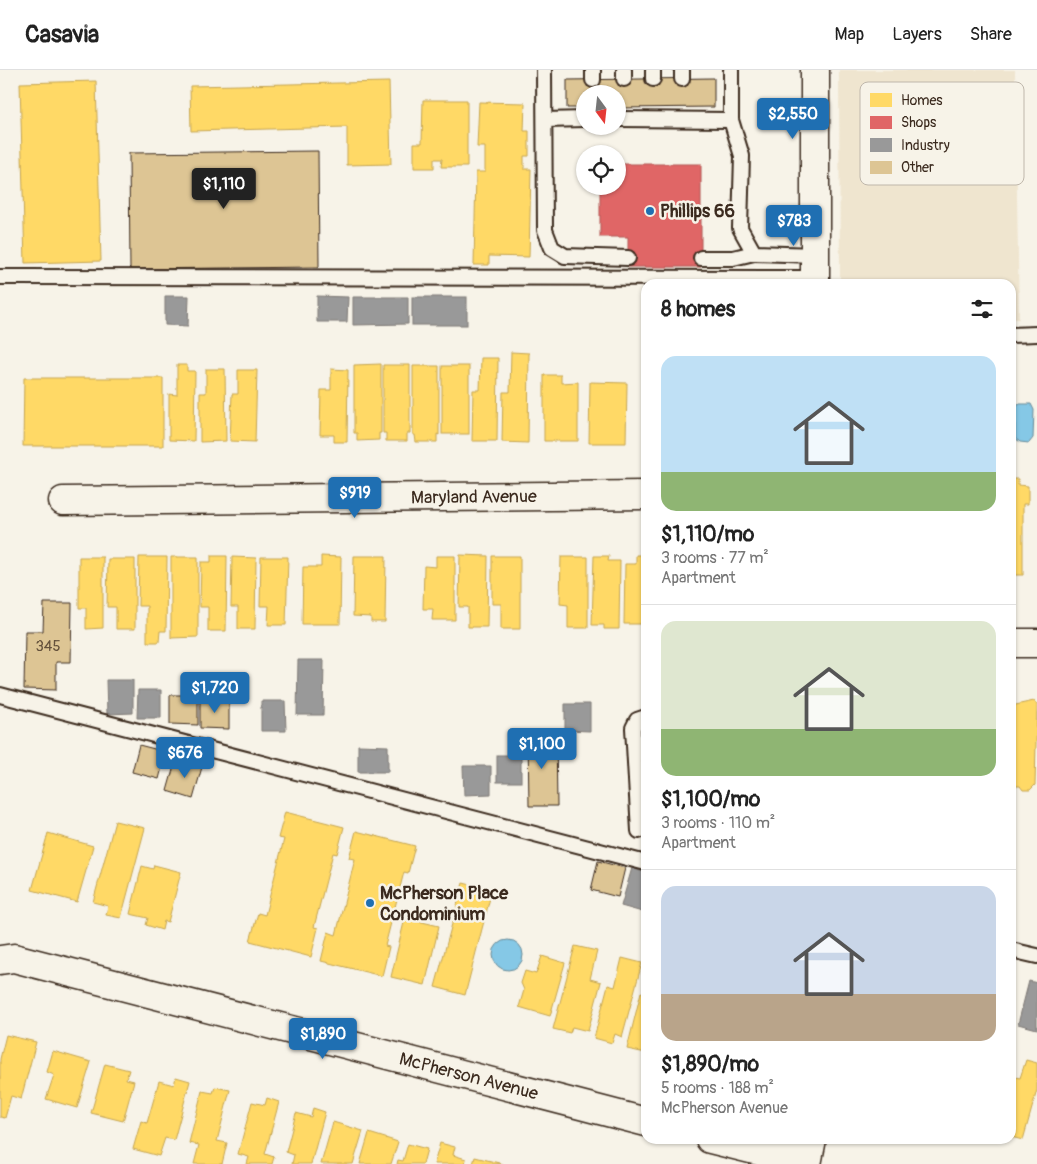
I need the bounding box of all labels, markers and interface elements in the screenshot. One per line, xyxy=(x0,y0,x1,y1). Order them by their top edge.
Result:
text: Casavia xyxy=(25,20,99,49)
text: Map xyxy=(835,23,864,46)
text: Layers xyxy=(892,23,942,46)
text: Share xyxy=(970,23,1012,46)
legend xyxy=(860,82,1024,185)
north arrow xyxy=(576,85,626,135)
map controls xyxy=(576,85,626,195)
text: Homes xyxy=(901,92,943,109)
pin: $2,550 xyxy=(752,98,834,140)
text: $2,550 xyxy=(768,104,818,124)
text: Shops xyxy=(901,114,937,131)
text: Industry xyxy=(901,137,950,154)
button: locate xyxy=(576,145,626,195)
text: Other xyxy=(901,159,934,176)
pin: $1,110 xyxy=(183,168,265,210)
text: $1,110 xyxy=(203,174,245,194)
place label: Phillips 66 xyxy=(660,200,735,223)
pin: $783 xyxy=(764,204,824,247)
marker: Phillips 66 xyxy=(644,205,656,217)
text: $783 xyxy=(777,211,811,231)
icon: filters xyxy=(968,295,996,323)
text: 8 homes xyxy=(661,296,735,323)
icon: home xyxy=(784,388,874,478)
pin: $919 xyxy=(325,476,385,519)
text: $919 xyxy=(339,483,371,503)
street label: Maryland Avenue xyxy=(411,485,537,509)
text: $1,110/mo xyxy=(661,521,754,548)
text: 3 rooms · 77 m² xyxy=(661,548,769,568)
text: Apartment xyxy=(661,568,736,588)
house number: 345 xyxy=(35,637,61,656)
icon: home xyxy=(784,654,874,744)
pin: $1,720 xyxy=(174,672,256,714)
text: $1,720 xyxy=(191,678,239,698)
pin: $1,100 xyxy=(501,728,583,770)
text: $1,100 xyxy=(518,734,566,754)
pin: $676 xyxy=(155,736,215,779)
text: $676 xyxy=(167,743,203,763)
text: $1,100/mo xyxy=(661,786,760,813)
text: 3 rooms · 110 m² xyxy=(661,813,775,833)
text: Apartment xyxy=(661,833,736,853)
place label: McPherson Place Condominium xyxy=(380,882,509,926)
marker: McPherson Place Condominium xyxy=(364,897,376,909)
icon: home xyxy=(784,919,874,1009)
pin: $1,890 xyxy=(282,1018,364,1060)
text: $1,890 xyxy=(300,1024,346,1044)
street label: McPherson Avenue xyxy=(397,1047,541,1106)
text: $1,890/mo xyxy=(661,1051,759,1078)
text: 5 rooms · 188 m² xyxy=(661,1078,774,1098)
text: McPherson Avenue xyxy=(661,1098,788,1118)

